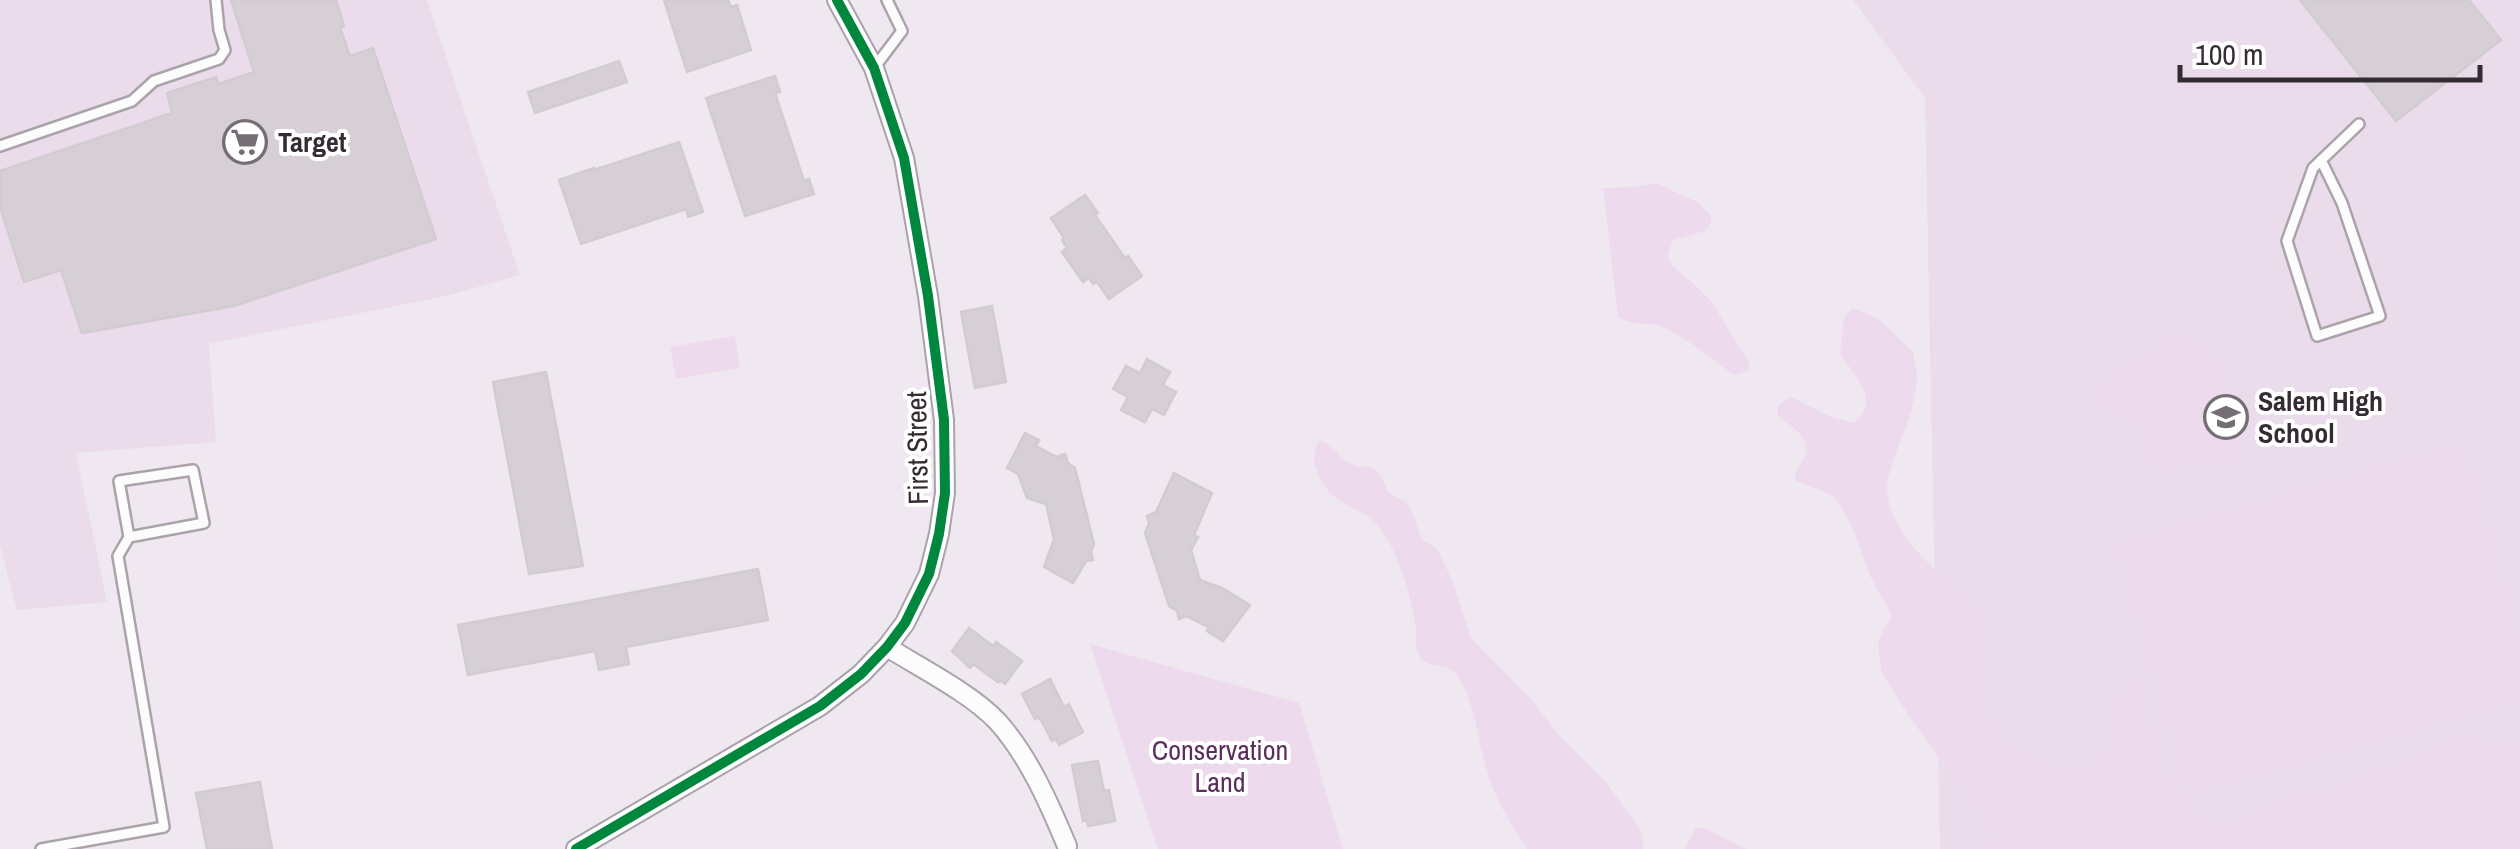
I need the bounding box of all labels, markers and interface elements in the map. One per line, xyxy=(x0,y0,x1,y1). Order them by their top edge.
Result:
scale bar xyxy=(2180,20,2480,82)
text: 100 m xyxy=(2195,34,2263,74)
supermarket icon: Target xyxy=(222,119,268,165)
place label: Target xyxy=(278,123,347,161)
place label: Salem High School xyxy=(2258,382,2383,452)
street label: First Street xyxy=(897,391,937,505)
school or university icon: Salem High School xyxy=(2203,394,2249,440)
park label: Conservation Land xyxy=(1152,731,1288,801)

